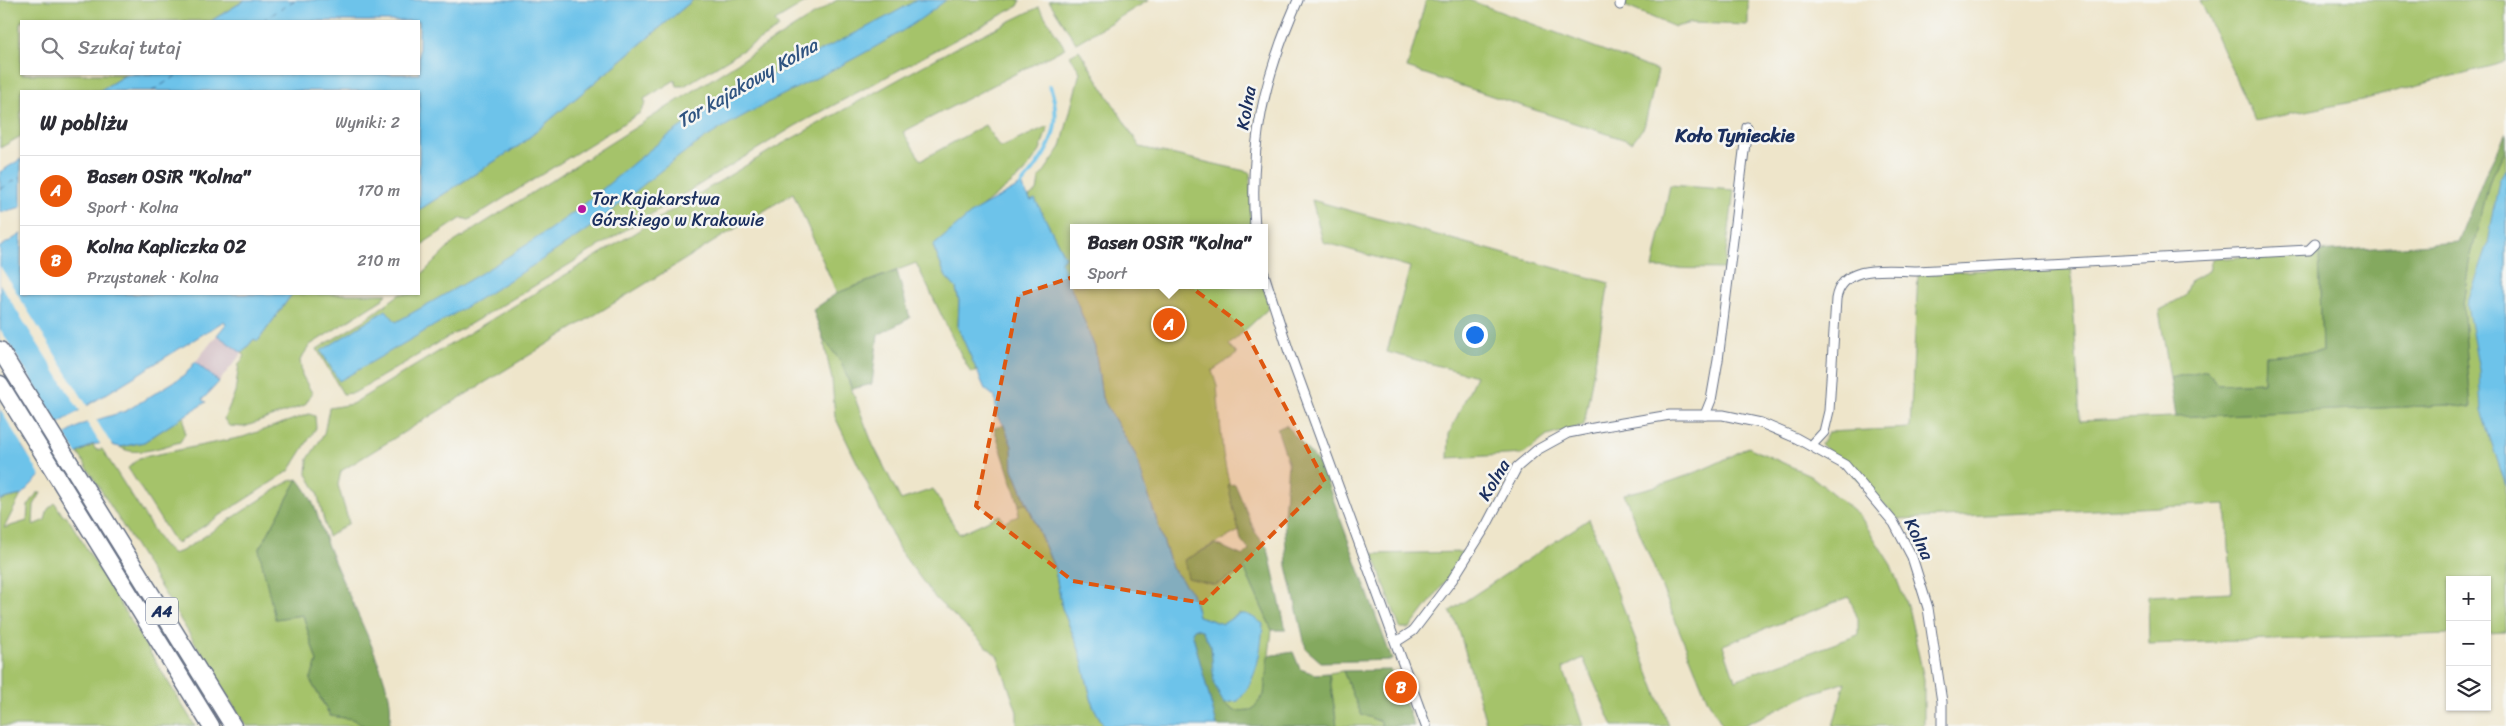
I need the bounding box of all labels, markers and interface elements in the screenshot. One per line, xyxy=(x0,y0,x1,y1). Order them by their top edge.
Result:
search box xyxy=(20,20,420,75)
water label: Tor kajakowy Kolna xyxy=(670,28,825,137)
text: Szukaj tutaj xyxy=(78,31,181,64)
icon: search xyxy=(38,34,66,62)
street label: Kolna xyxy=(1226,83,1266,132)
text: W pobliżu xyxy=(40,104,128,142)
text: Wyniki: 2 xyxy=(335,108,400,137)
district label: Koło Tynieckie xyxy=(1674,119,1796,152)
text: Basen OSiR "Kolna" xyxy=(87,160,250,193)
text: A xyxy=(51,176,61,205)
text: 170 m xyxy=(357,176,400,205)
place label: Tor Kajakarstwa Górskiego w Krakowie xyxy=(592,183,764,236)
text: Sport · Kolna xyxy=(87,193,178,222)
marker: Tor Kajakarstwa Górskiego w Krakowie xyxy=(576,203,588,215)
popup xyxy=(1070,224,1268,289)
text: Basen OSiR "Kolna" xyxy=(1087,226,1251,259)
text: Kolna Kapliczka 02 xyxy=(87,230,246,263)
text: B xyxy=(51,246,61,275)
text: 210 m xyxy=(357,246,400,275)
text: Sport xyxy=(1087,259,1127,288)
text: Przystanek · Kolna xyxy=(87,263,219,292)
pin: A xyxy=(1153,305,1185,343)
your location xyxy=(1462,322,1488,348)
street label: Kolna xyxy=(1469,452,1520,507)
street label: Kolna xyxy=(1895,512,1943,567)
map controls xyxy=(2446,576,2491,711)
button: + xyxy=(2446,576,2491,621)
road number: A4 xyxy=(146,598,178,624)
button: − xyxy=(2446,621,2491,666)
button: layers xyxy=(2446,666,2491,711)
pin: B xyxy=(1385,668,1417,706)

